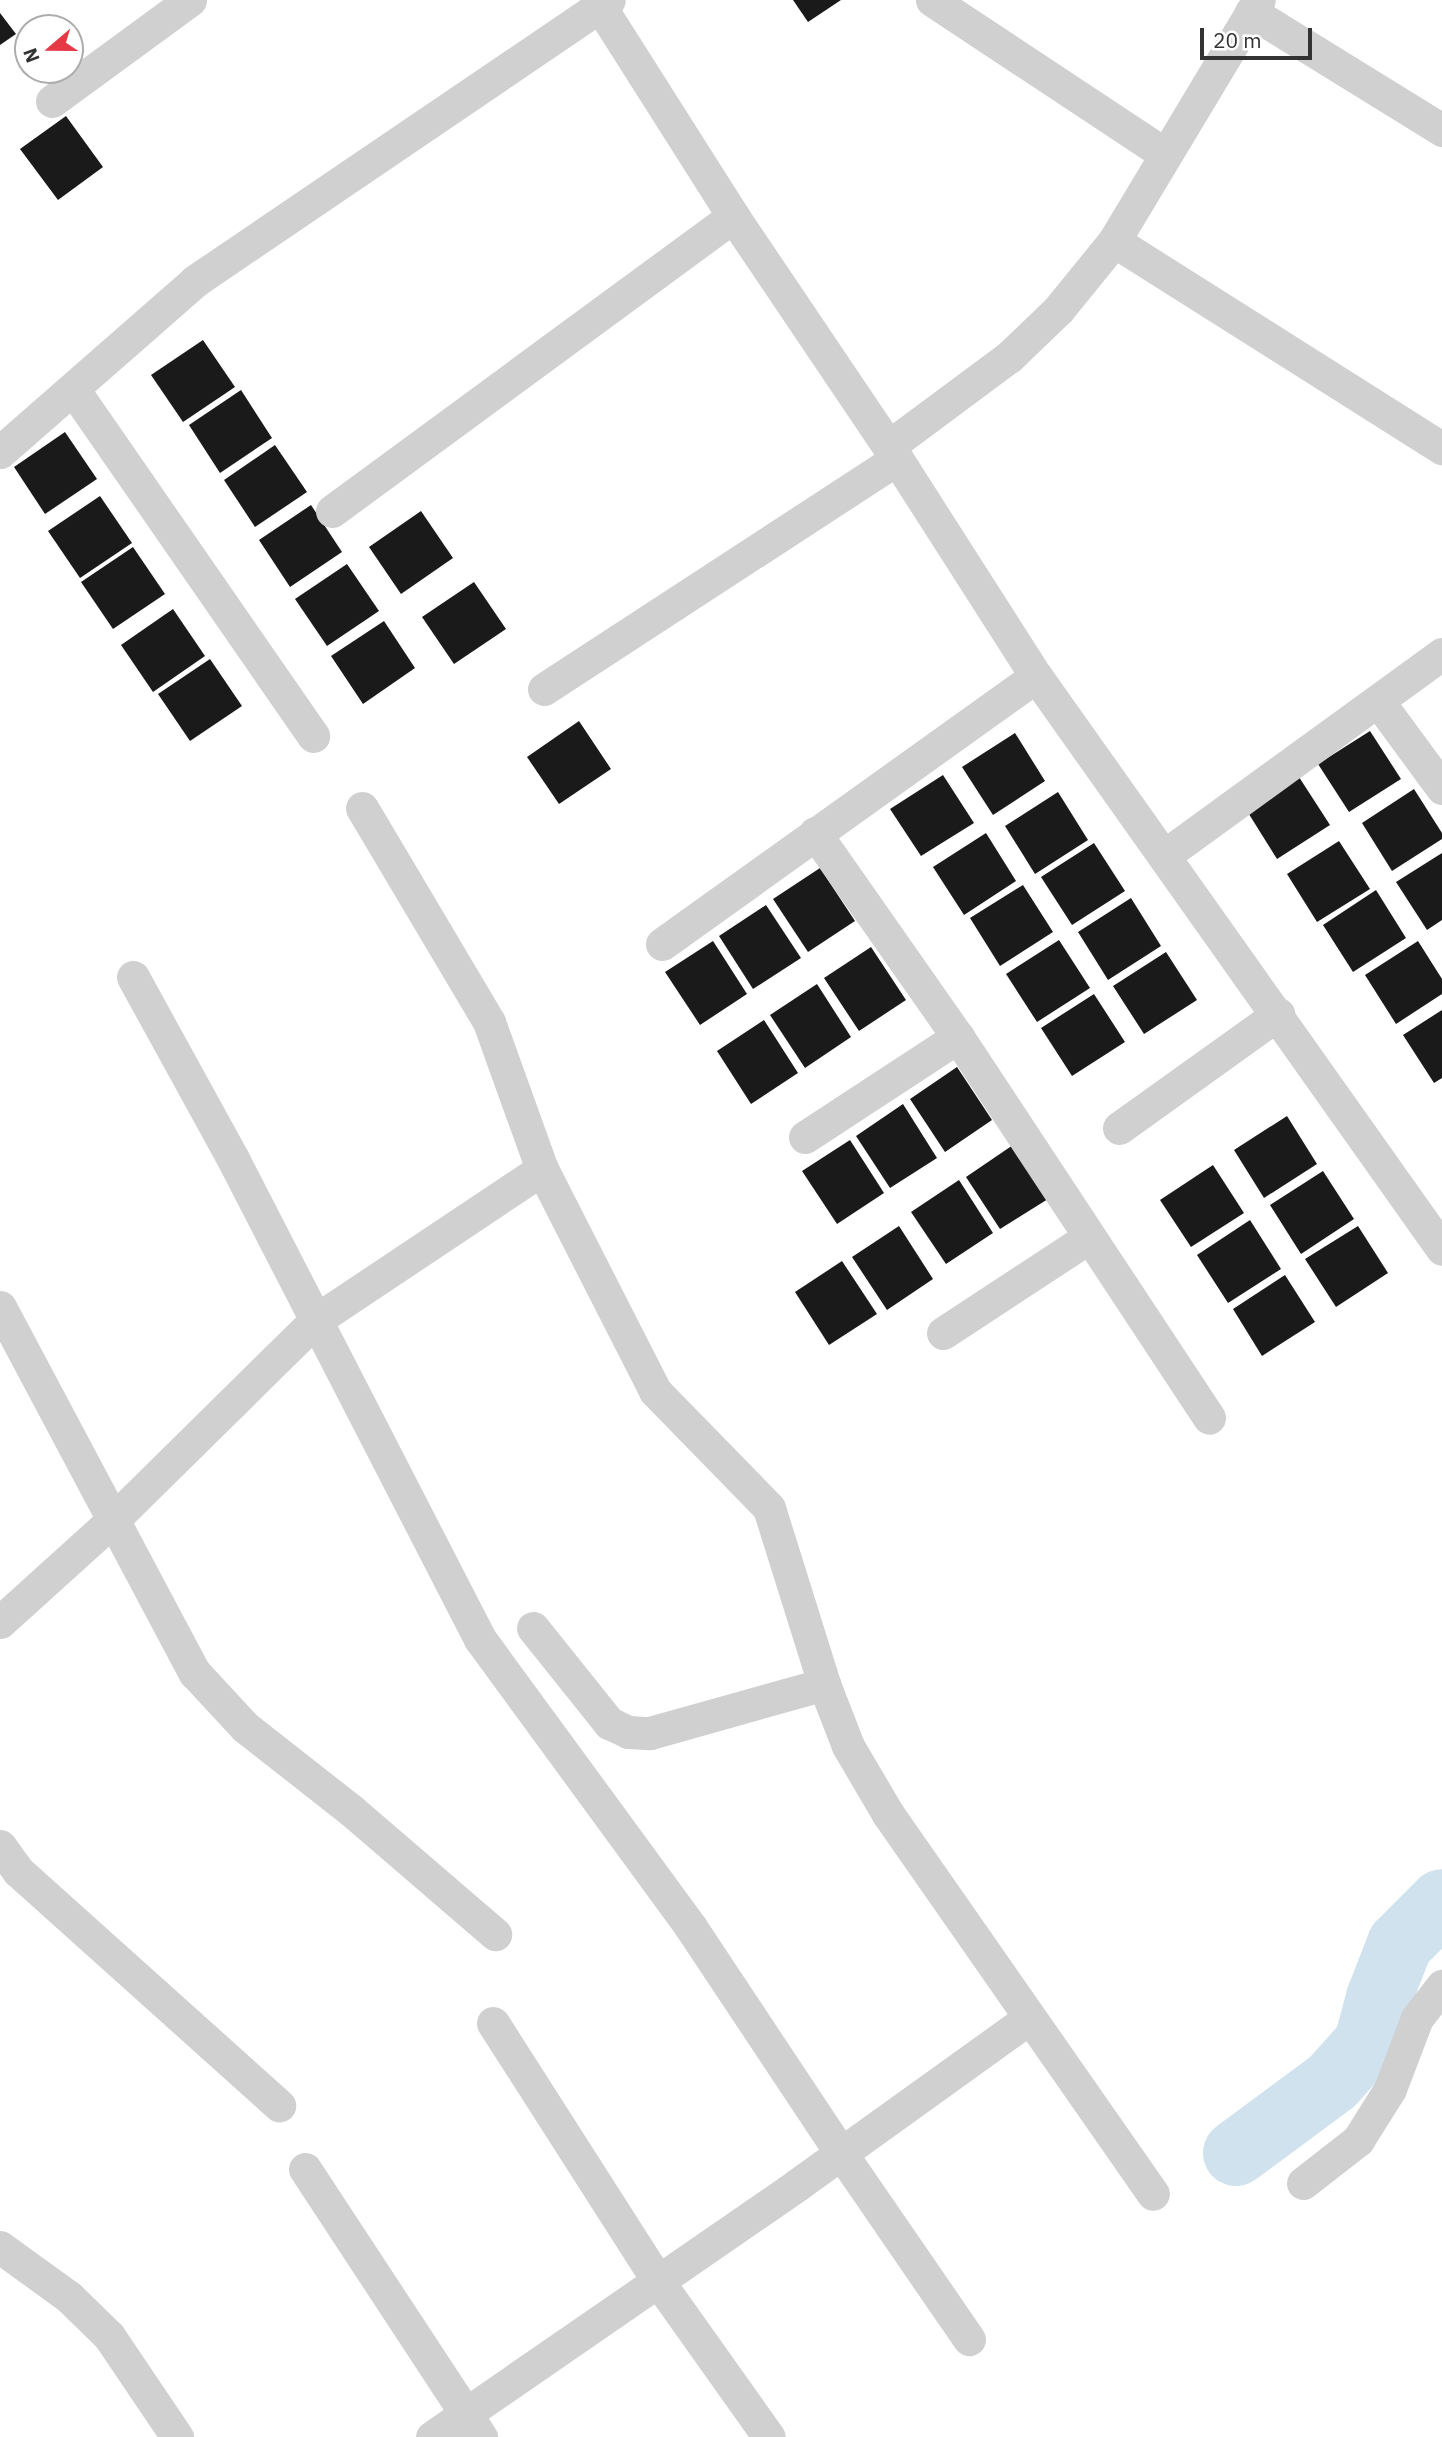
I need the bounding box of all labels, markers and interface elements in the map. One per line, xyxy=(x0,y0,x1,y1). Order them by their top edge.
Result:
north arrow xyxy=(14,14,84,84)
scale bar xyxy=(1204,14,1316,58)
text: 20 m xyxy=(1213,26,1262,54)
text: N xyxy=(18,45,45,66)

